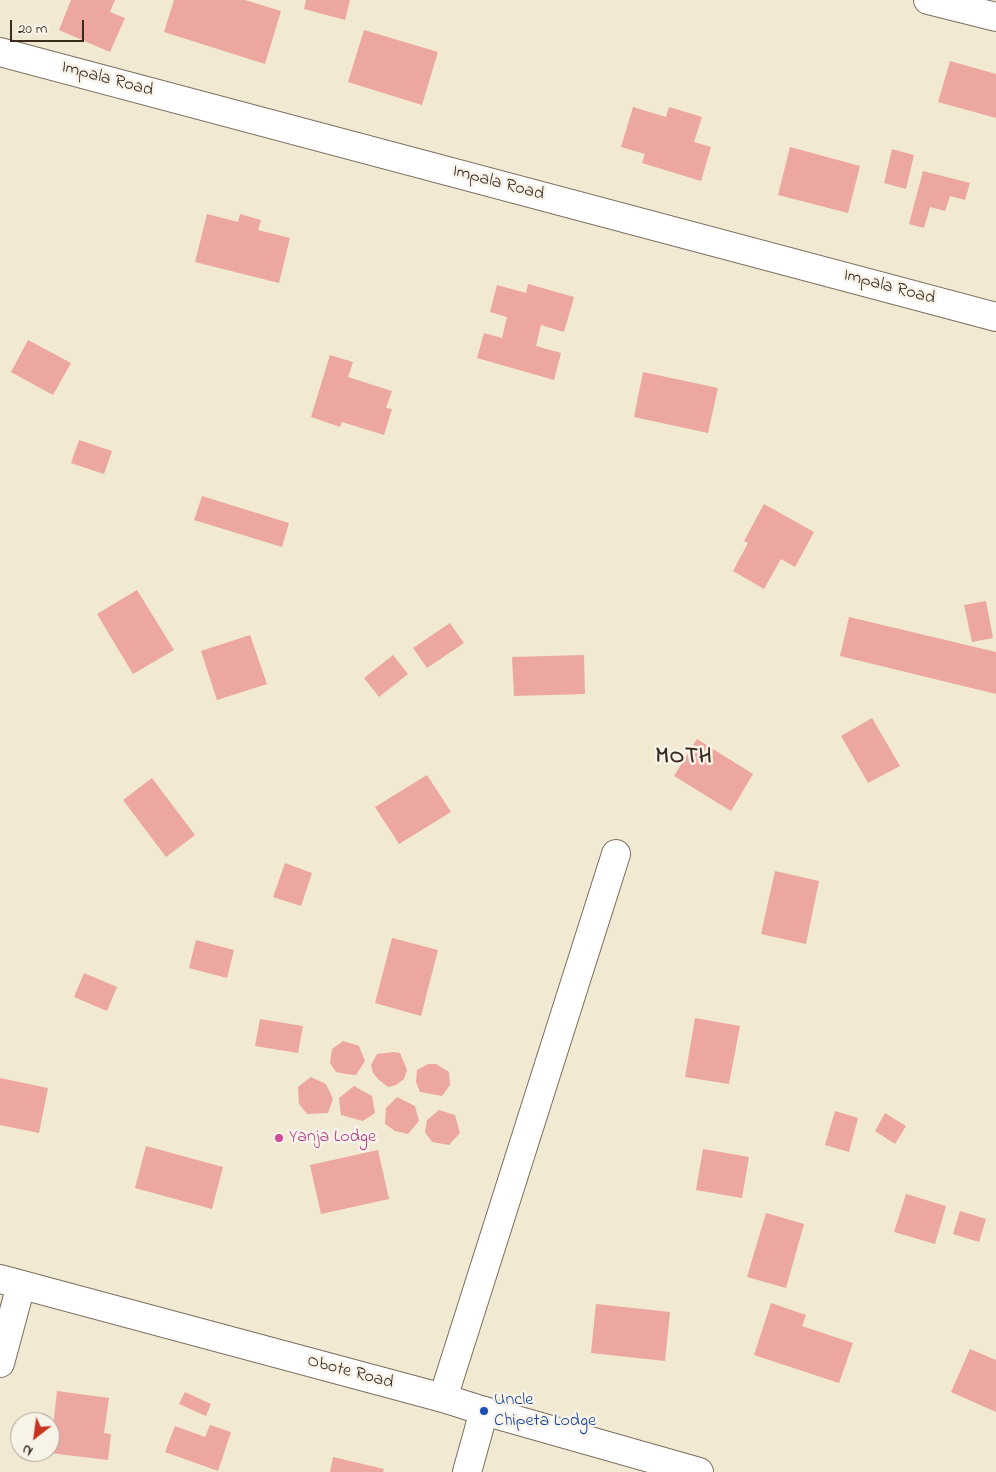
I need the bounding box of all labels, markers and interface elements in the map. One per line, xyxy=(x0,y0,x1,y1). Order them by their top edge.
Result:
scale bar xyxy=(12,10,86,42)
text: 20 m xyxy=(18,18,47,40)
street label: Impala Road xyxy=(59,57,155,103)
street label: Impala Road xyxy=(450,161,546,207)
street label: Impala Road xyxy=(841,265,937,311)
district label: MOTH xyxy=(655,745,713,771)
place label: Yanja Lodge xyxy=(289,1127,376,1149)
marker: Yanja Lodge xyxy=(273,1132,285,1144)
street label: Obote Road xyxy=(304,1351,396,1395)
place label: Uncle Chipeta Lodge xyxy=(494,1390,596,1432)
marker: Uncle Chipeta Lodge xyxy=(478,1405,490,1417)
north arrow xyxy=(10,1412,60,1462)
text: N xyxy=(18,1438,37,1461)

